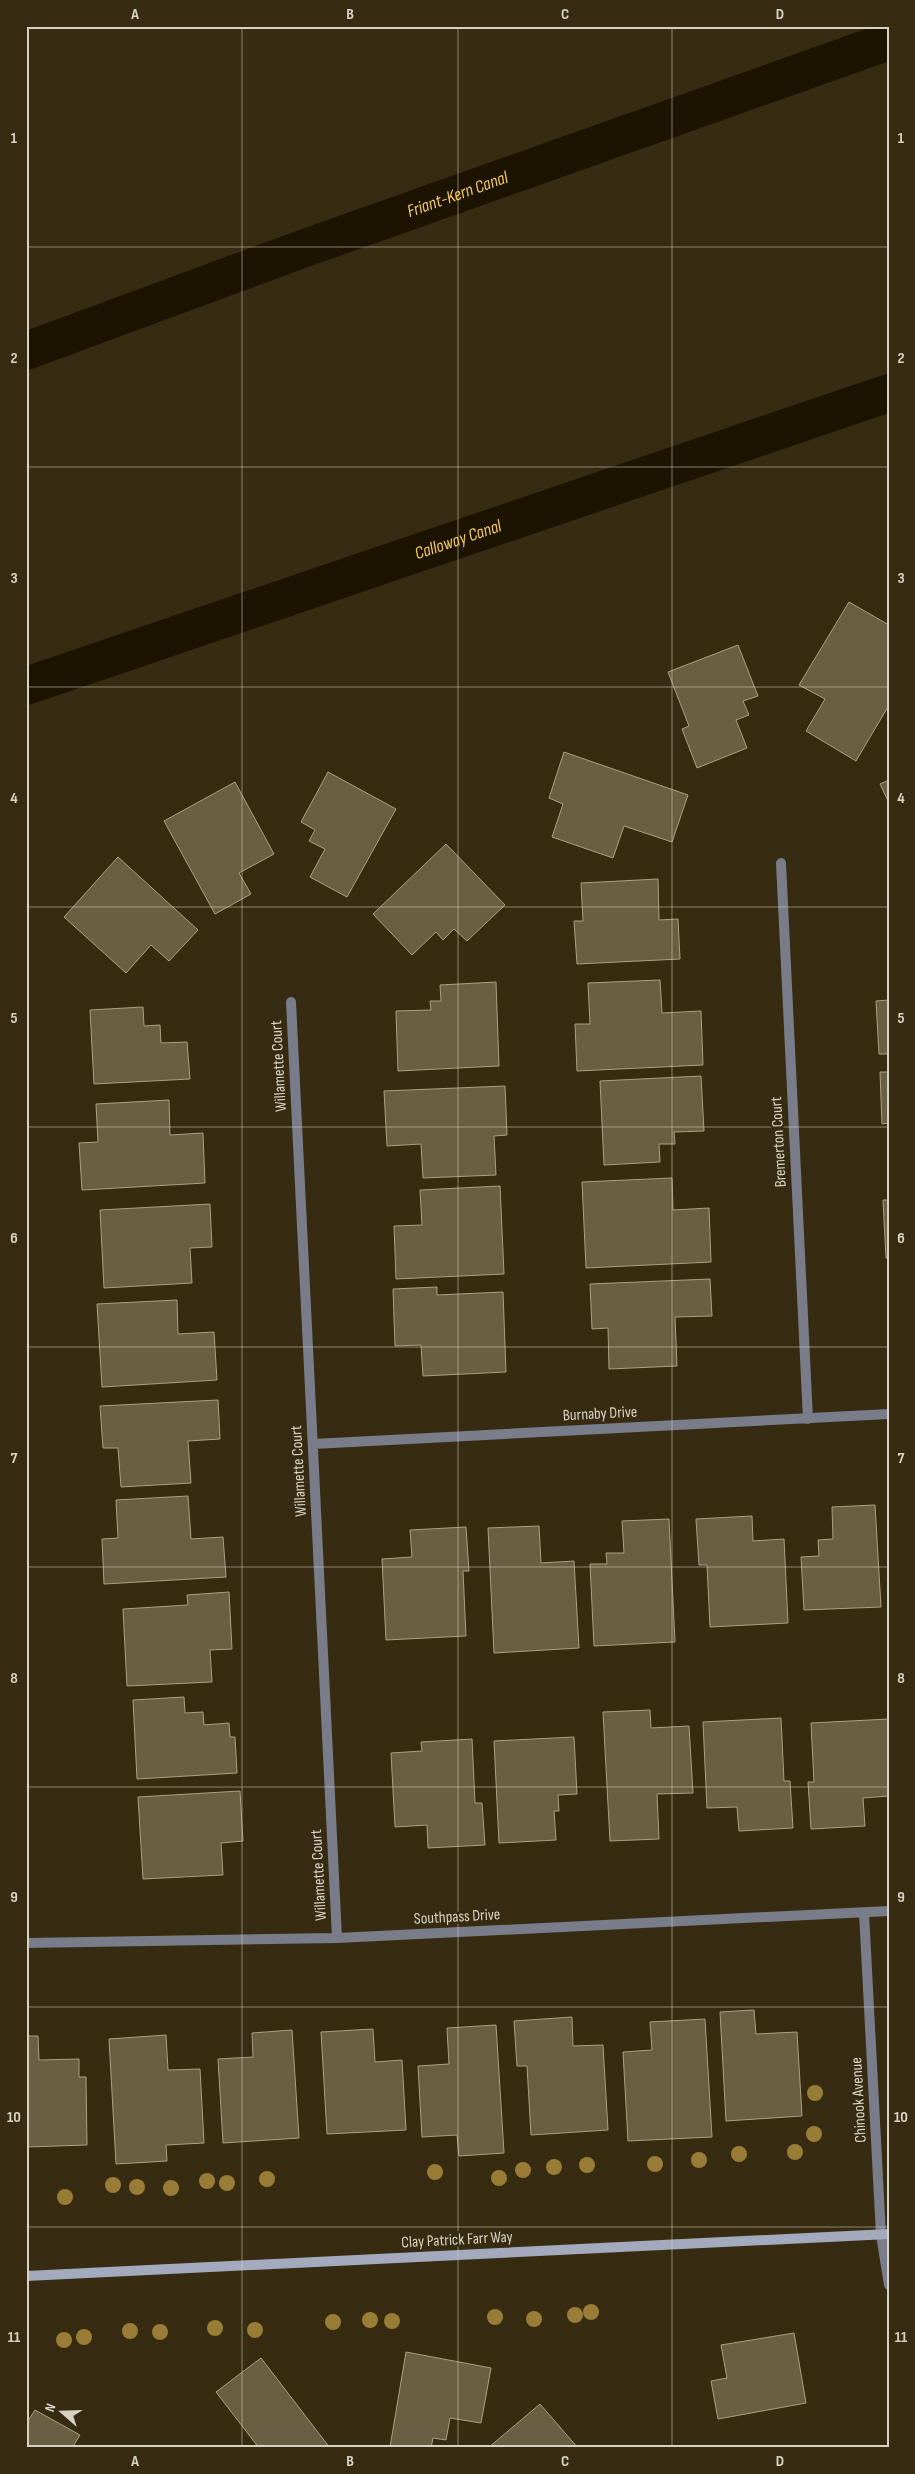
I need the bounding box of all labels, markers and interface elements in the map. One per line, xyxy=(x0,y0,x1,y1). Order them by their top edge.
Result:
text: A xyxy=(130,5,139,24)
text: B xyxy=(346,5,354,24)
text: C xyxy=(561,5,569,24)
text: D xyxy=(776,5,784,24)
text: 1 xyxy=(11,129,18,148)
text: 1 xyxy=(898,129,905,148)
water label: Friant-Kern Canal xyxy=(404,166,511,222)
text: 2 xyxy=(10,349,18,368)
text: 2 xyxy=(897,349,905,368)
water label: Calloway Canal xyxy=(412,515,505,564)
text: 3 xyxy=(10,569,18,588)
text: 3 xyxy=(897,569,905,588)
text: 4 xyxy=(10,789,18,808)
text: 4 xyxy=(897,789,905,808)
text: 5 xyxy=(10,1009,18,1028)
text: 5 xyxy=(897,1009,905,1028)
street label: Willamette Court xyxy=(267,1020,291,1112)
street label: Bremerton Court xyxy=(767,1096,791,1188)
text: 6 xyxy=(10,1229,18,1248)
text: 6 xyxy=(897,1229,905,1248)
street label: Burnaby Drive xyxy=(562,1403,638,1425)
street label: Willamette Court xyxy=(287,1425,311,1517)
text: 7 xyxy=(11,1449,18,1468)
text: 7 xyxy=(898,1449,905,1468)
text: 8 xyxy=(10,1669,18,1688)
text: 8 xyxy=(897,1669,905,1688)
street label: Willamette Court xyxy=(307,1829,331,1921)
text: 9 xyxy=(10,1888,18,1907)
text: 9 xyxy=(897,1888,905,1907)
street label: Southpass Drive xyxy=(413,1905,501,1929)
street label: Chinook Avenue xyxy=(847,2057,871,2143)
text: 10 xyxy=(7,2108,21,2127)
text: 10 xyxy=(894,2108,908,2127)
street label: Clay Patrick Farr Way xyxy=(401,2228,513,2252)
text: 11 xyxy=(8,2328,21,2347)
text: 11 xyxy=(895,2328,908,2347)
north arrow xyxy=(38,2386,88,2436)
text: N xyxy=(41,2401,60,2414)
text: A xyxy=(130,2452,139,2471)
text: B xyxy=(346,2452,354,2471)
text: C xyxy=(561,2452,569,2471)
text: D xyxy=(776,2452,784,2471)

